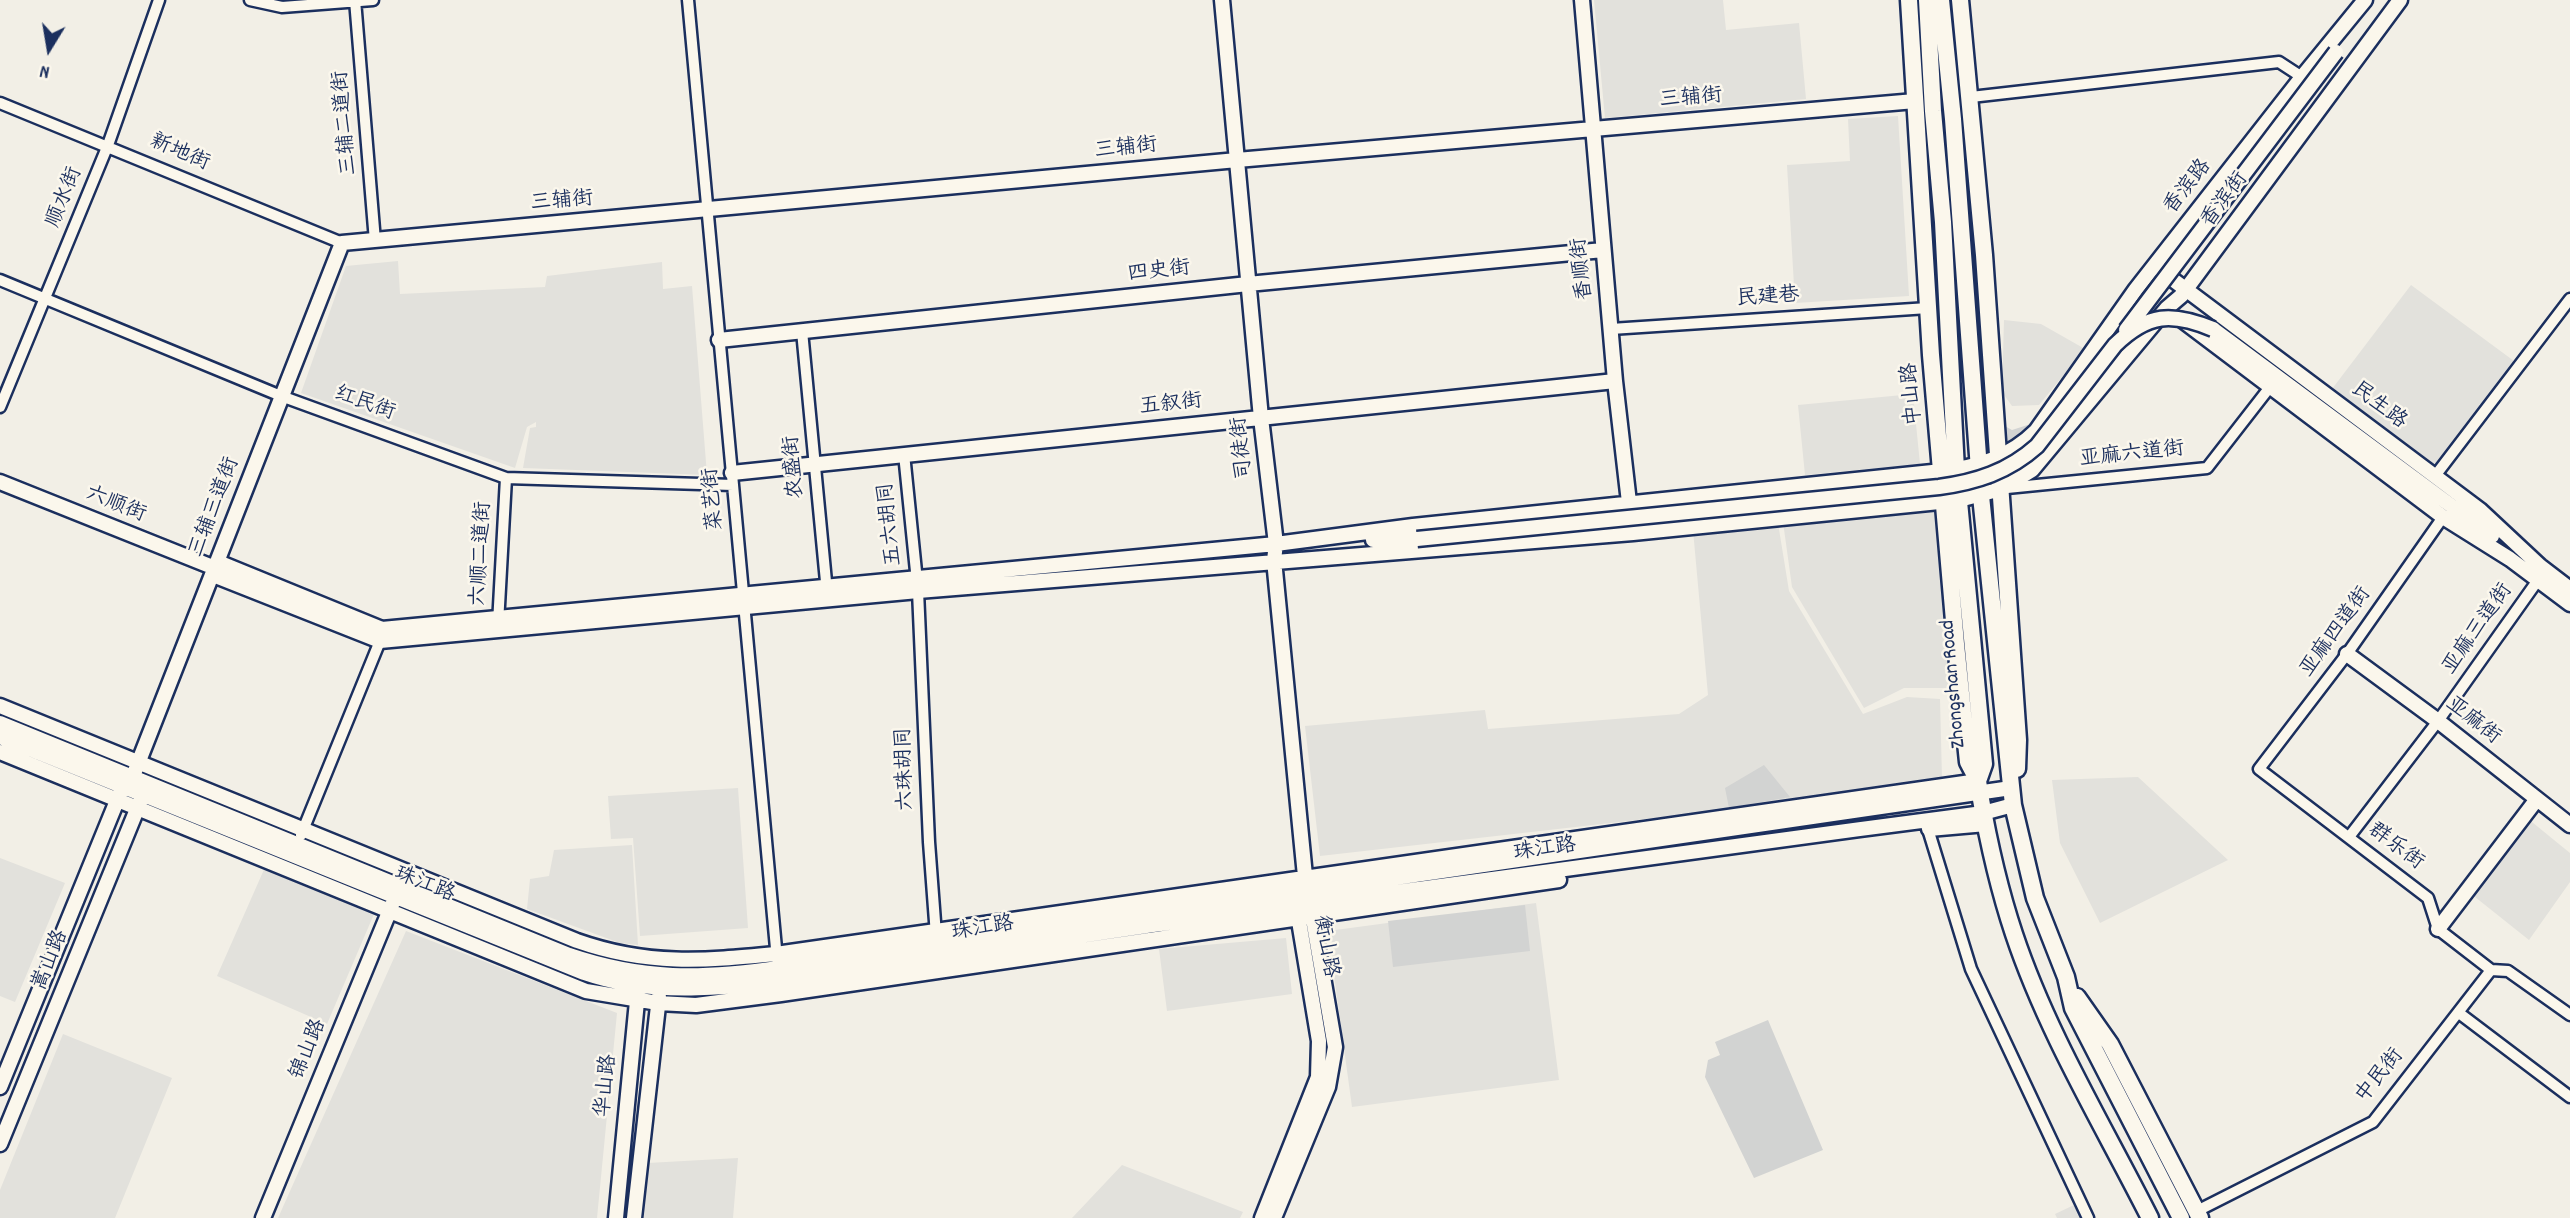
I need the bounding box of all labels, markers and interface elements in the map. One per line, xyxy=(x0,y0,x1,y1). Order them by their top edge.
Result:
north arrow xyxy=(14,14,84,84)
text: N xyxy=(38,56,52,84)
street label: 三辅二道街 xyxy=(330,70,364,176)
street label: 三辅街 xyxy=(1659,85,1723,115)
street label: 新地街 xyxy=(145,130,213,178)
street label: 三辅街 xyxy=(1093,134,1159,166)
street label: 香滨路 xyxy=(2160,155,2218,221)
street label: 顺水街 xyxy=(43,164,89,232)
street label: 香滨街 xyxy=(2197,168,2255,234)
street label: 三辅街 xyxy=(530,188,594,218)
street label: 香顺街 xyxy=(1568,236,1600,302)
street label: 四史街 xyxy=(1126,257,1192,289)
street label: 民建巷 xyxy=(1736,284,1800,314)
street label: 中山路 xyxy=(1899,362,1929,426)
street label: 民生路 xyxy=(2345,378,2411,436)
street label: 红民街 xyxy=(330,382,398,428)
street label: 五叙街 xyxy=(1138,390,1204,422)
street label: 司徒街 xyxy=(1228,415,1260,481)
street label: 农盛街 xyxy=(781,435,811,499)
street label: 亚麻六道街 xyxy=(2078,438,2186,474)
street label: 三辅三道街 xyxy=(185,454,247,562)
street label: 菜艺街 xyxy=(700,467,730,531)
street label: 五六胡同 xyxy=(875,481,909,567)
street label: 六顺街 xyxy=(81,483,149,529)
street label: 六顺二道街 xyxy=(468,501,498,607)
street label: 亚麻三道街 xyxy=(2439,580,2519,680)
street label: 亚麻四道街 xyxy=(2296,583,2378,683)
street label: Zhongshan Road xyxy=(1937,619,1973,749)
street label: 亚麻街 xyxy=(2439,693,2505,751)
street label: 六珠胡同 xyxy=(893,727,921,811)
street label: 群乐街 xyxy=(2362,819,2428,877)
street label: 珠江路 xyxy=(1512,834,1578,868)
street label: 珠江路 xyxy=(390,863,458,909)
street label: 珠江路 xyxy=(950,913,1016,947)
street label: 衡山路 xyxy=(1306,914,1342,980)
street label: 嵩山路 xyxy=(29,927,75,995)
street label: 锦山路 xyxy=(287,1016,333,1084)
street label: 中民街 xyxy=(2351,1045,2411,1109)
street label: 华山路 xyxy=(592,1053,624,1119)

